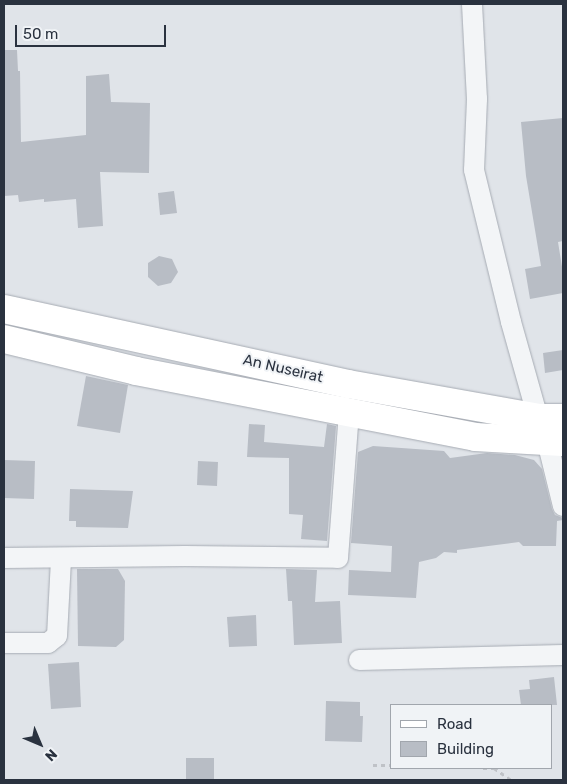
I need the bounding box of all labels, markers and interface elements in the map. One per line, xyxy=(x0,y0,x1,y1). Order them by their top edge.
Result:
scale bar xyxy=(18,15,169,47)
text: 50 m xyxy=(23,25,58,43)
street label: An Nuseirat xyxy=(241,351,325,387)
legend xyxy=(390,704,552,769)
text: Road xyxy=(437,715,473,733)
north arrow xyxy=(15,719,65,769)
text: Building xyxy=(437,740,494,758)
text: N xyxy=(41,745,61,765)

